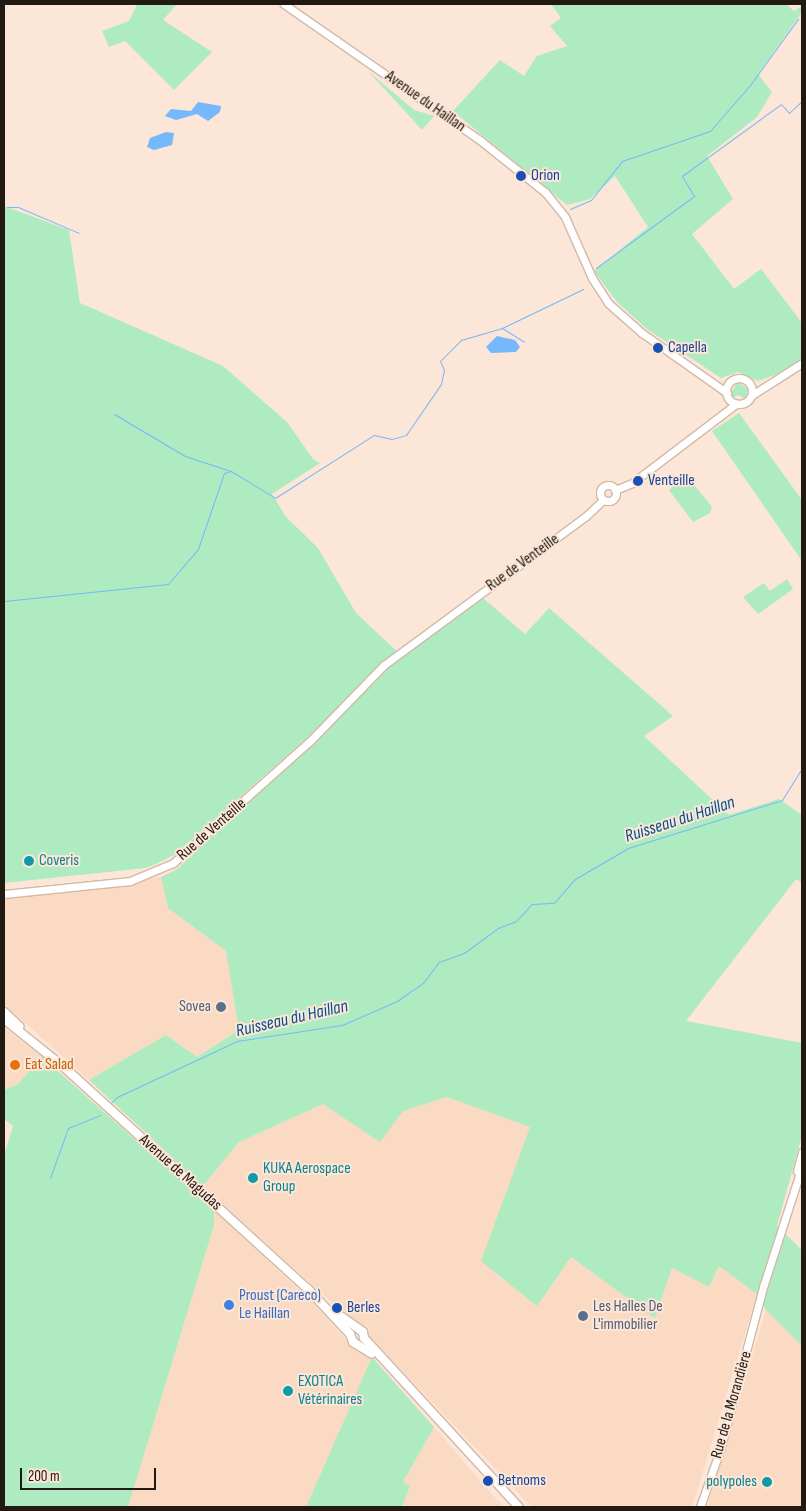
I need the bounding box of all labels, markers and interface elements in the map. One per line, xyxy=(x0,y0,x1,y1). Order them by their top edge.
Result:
street label: Avenue du Haillan xyxy=(381,67,469,137)
place label: Orion xyxy=(531,166,560,186)
marker: Orion xyxy=(515,170,527,182)
place label: Capella xyxy=(668,338,707,358)
marker: Capella xyxy=(652,342,664,354)
place label: Venteille xyxy=(648,471,695,491)
marker: Venteille xyxy=(632,475,644,487)
street label: Rue de Venteille xyxy=(483,530,563,596)
water label: Ruisseau du Haillan xyxy=(622,792,738,848)
street label: Rue de Venteille xyxy=(173,795,251,865)
place label: Coveris xyxy=(39,851,79,871)
marker: Coveris xyxy=(23,855,35,867)
water label: Ruisseau du Haillan xyxy=(234,996,350,1042)
place label: Sovea xyxy=(179,997,211,1017)
marker: Sovea xyxy=(215,1001,227,1013)
place label: Eat Salad xyxy=(25,1055,74,1075)
marker: Eat Salad xyxy=(9,1059,21,1071)
street label: Avenue de Magudas xyxy=(135,1131,225,1215)
place label: KUKA Aerospace Group xyxy=(263,1159,351,1197)
marker: KUKA Aerospace Group xyxy=(247,1172,259,1184)
place label: Proust (Careco) Le Haillan xyxy=(239,1286,321,1324)
place label: Les Halles De L'immobilier xyxy=(593,1297,663,1335)
place label: Berles xyxy=(347,1298,380,1318)
marker: Proust (Careco) Le Haillan xyxy=(223,1299,235,1311)
marker: Berles xyxy=(331,1302,343,1314)
marker: Les Halles De L'immobilier xyxy=(577,1310,589,1322)
street label: Rue de la Morandière xyxy=(708,1349,756,1461)
place label: EXOTICA Vétérinaires xyxy=(298,1372,362,1410)
marker: EXOTICA Vétérinaires xyxy=(282,1385,294,1397)
scale bar xyxy=(22,1458,159,1490)
text: 200 m xyxy=(28,1467,60,1486)
place label: Betnoms xyxy=(498,1471,546,1491)
place label: polypoles xyxy=(706,1472,757,1492)
marker: Betnoms xyxy=(482,1475,494,1487)
marker: polypoles xyxy=(761,1476,773,1488)

